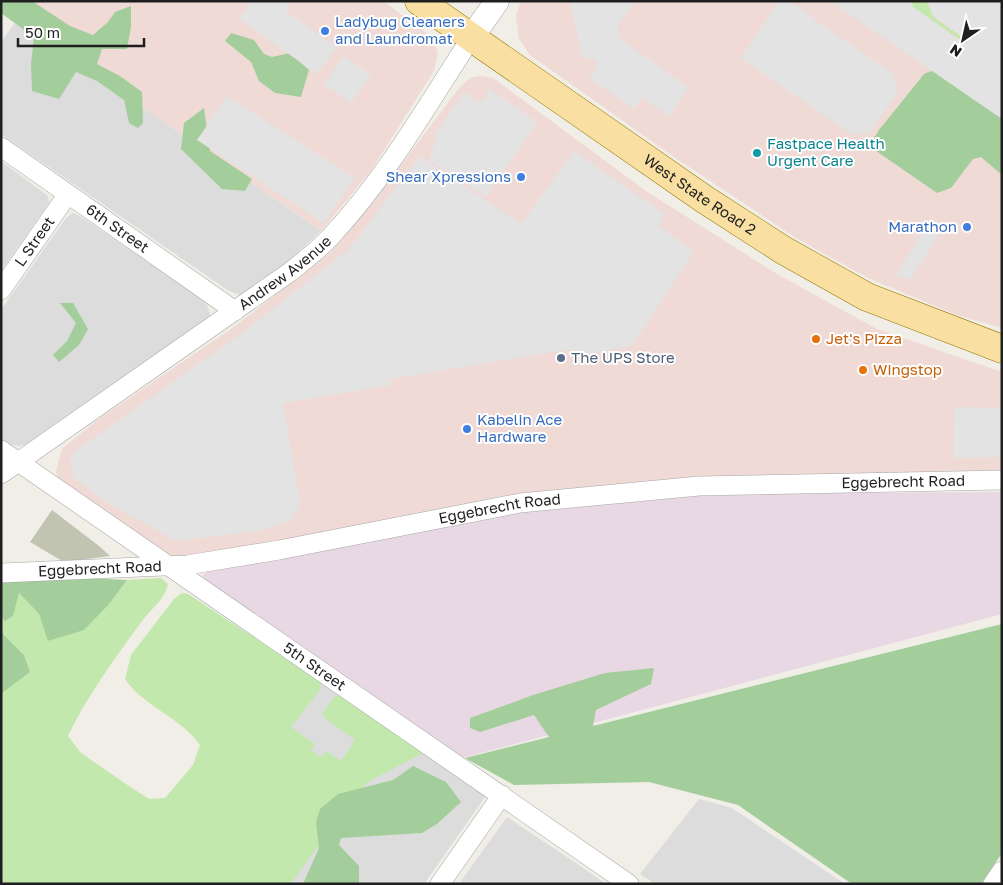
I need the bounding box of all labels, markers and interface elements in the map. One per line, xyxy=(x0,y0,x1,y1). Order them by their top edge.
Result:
place label: Ladybug Cleaners and Laundromat xyxy=(335,12,465,47)
scale bar xyxy=(18,15,144,47)
north arrow xyxy=(938,15,988,65)
text: 50 m xyxy=(25,23,60,41)
marker: Ladybug Cleaners and Laundromat xyxy=(319,25,331,37)
text: N xyxy=(946,41,965,61)
place label: Fastpace Health Urgent Care xyxy=(767,134,885,169)
marker: Fastpace Health Urgent Care xyxy=(751,147,763,159)
street label: West State Road 2 xyxy=(640,150,760,238)
place label: Shear Xpressions xyxy=(386,167,511,185)
marker: Shear Xpressions xyxy=(515,171,527,183)
street label: 6th Street xyxy=(83,199,153,256)
street label: L Street xyxy=(10,213,58,269)
place label: Marathon xyxy=(888,217,957,235)
marker: Marathon xyxy=(961,221,973,233)
street label: Andrew Avenue xyxy=(235,231,335,313)
place label: Jet's Pizza xyxy=(826,329,902,347)
marker: Jet's Pizza xyxy=(810,333,822,345)
place label: The UPS Store xyxy=(571,348,675,366)
marker: The UPS Store xyxy=(555,352,567,364)
place label: Wingstop xyxy=(873,360,942,378)
marker: Wingstop xyxy=(857,364,869,376)
place label: Kabelin Ace Hardware xyxy=(477,410,562,445)
marker: Kabelin Ace Hardware xyxy=(461,423,473,435)
street label: Eggebrecht Road xyxy=(841,471,965,491)
street label: Eggebrecht Road xyxy=(437,489,561,527)
street label: Eggebrecht Road xyxy=(38,556,162,579)
street label: 5th Street xyxy=(280,638,350,694)

